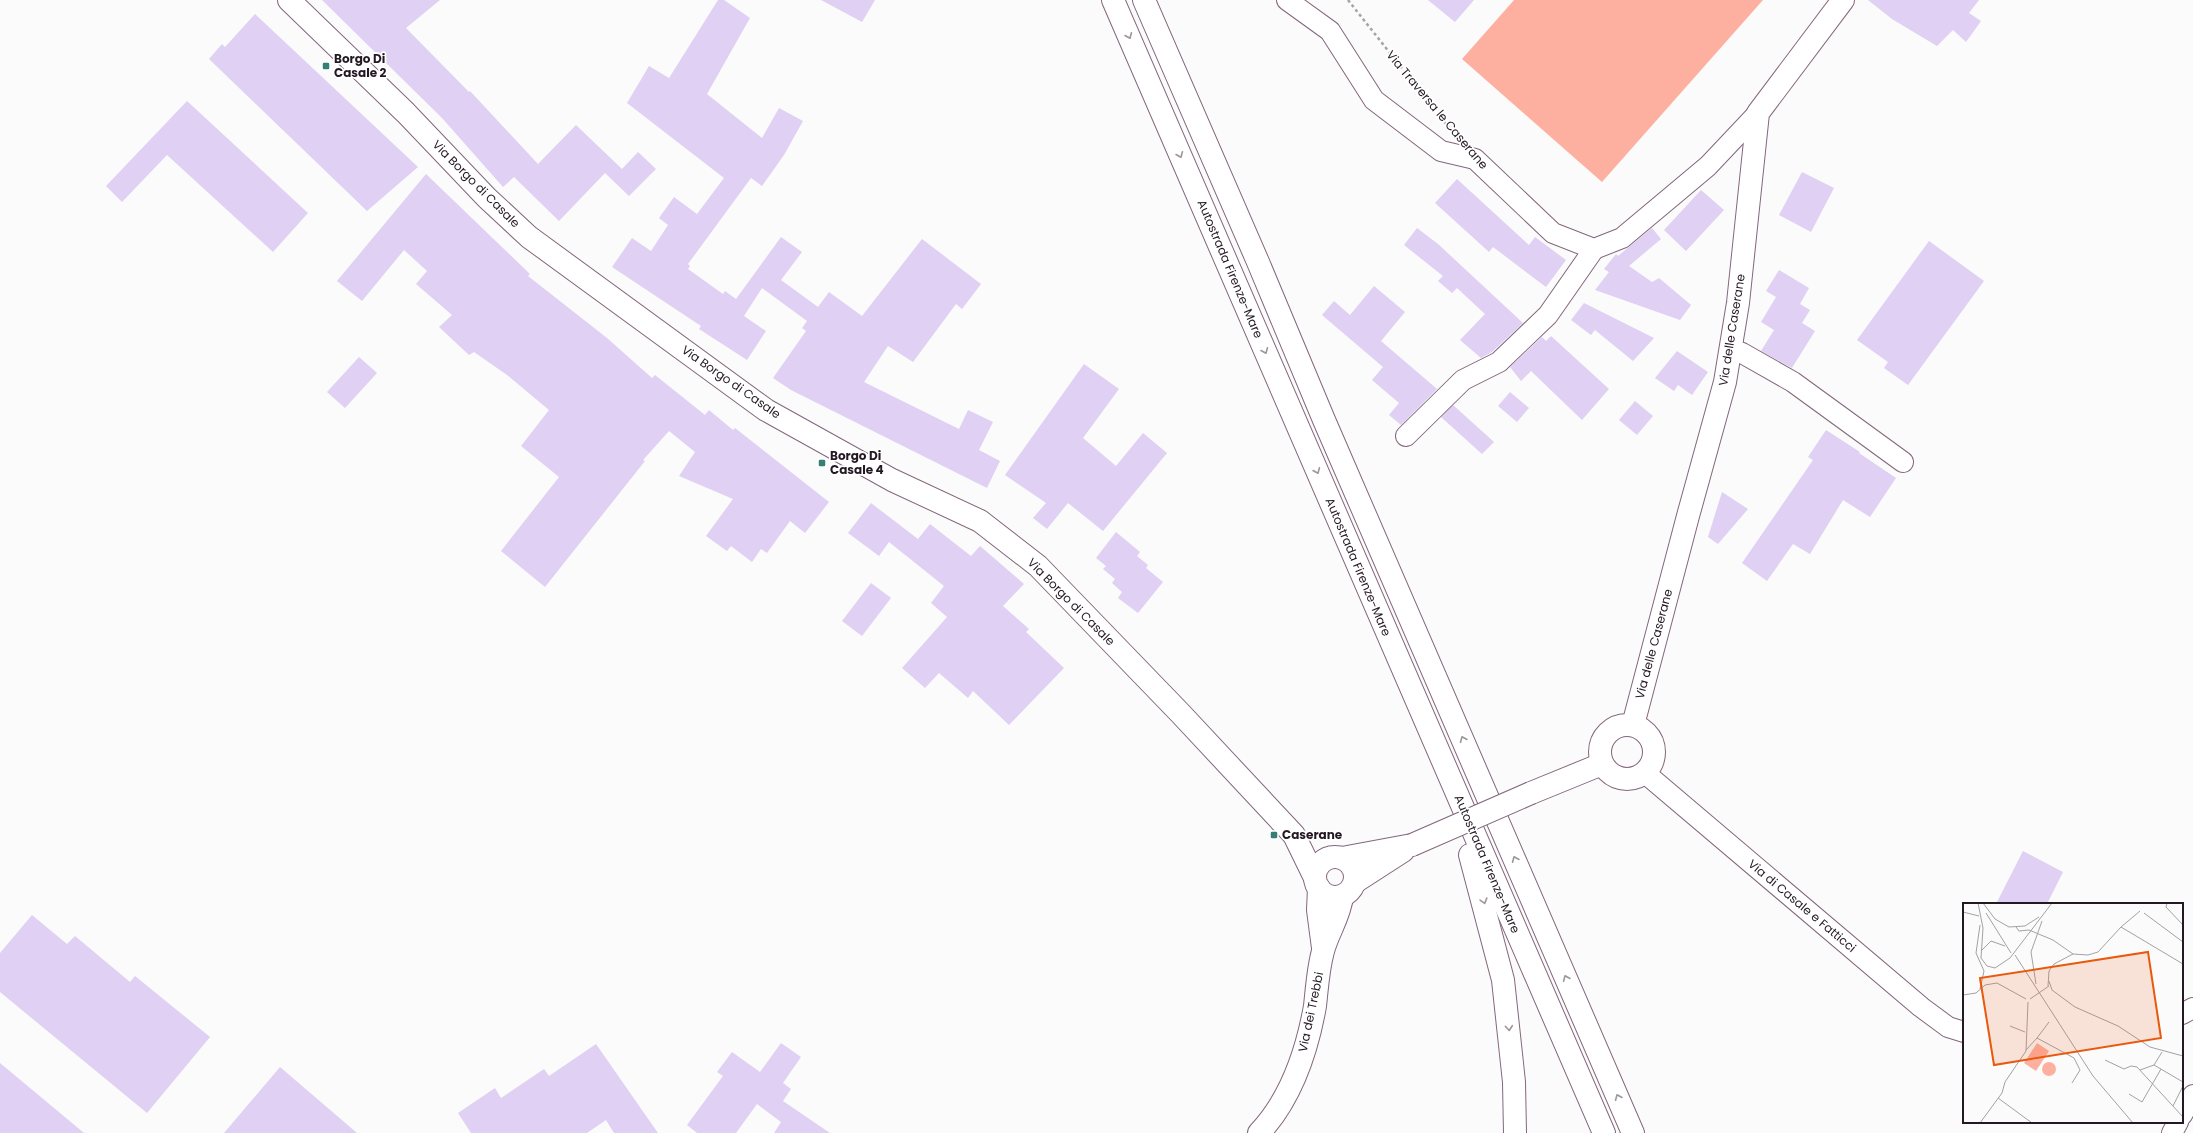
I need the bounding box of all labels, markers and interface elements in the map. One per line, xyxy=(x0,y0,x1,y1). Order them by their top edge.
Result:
one-way arrow xyxy=(1124,32,1132,39)
street label: Via Traversa le Caserane xyxy=(1383,47,1492,173)
place label: Borgo Di Casale 2 xyxy=(334,50,387,81)
marker: Borgo Di Casale 2 xyxy=(321,61,331,71)
street label: Via Borgo di Casale xyxy=(429,136,524,231)
one-way arrow xyxy=(1175,151,1183,159)
street label: Autostrada Firenze-Mare xyxy=(1194,197,1267,341)
street label: Via delle Caserane xyxy=(1714,273,1749,387)
street label: Via Borgo di Casale xyxy=(678,341,784,422)
one-way arrow xyxy=(1260,347,1268,355)
place label: Borgo Di Casale 4 xyxy=(830,447,884,478)
marker: Borgo Di Casale 4 xyxy=(817,458,827,468)
one-way arrow xyxy=(1312,466,1320,474)
street label: Autostrada Firenze-Mare xyxy=(1322,495,1395,639)
street label: Via Borgo di Casale xyxy=(1024,554,1119,649)
street label: Via delle Caserane xyxy=(1631,587,1676,701)
one-way arrow xyxy=(1460,736,1468,744)
street label: Autostrada Firenze-Mare xyxy=(1451,792,1524,936)
place label: Caserane xyxy=(1282,826,1343,843)
marker: Caserane xyxy=(1269,830,1279,840)
one-way arrow xyxy=(1511,855,1519,862)
street label: Via di Casale e Fatticci xyxy=(1745,855,1860,956)
one-way arrow xyxy=(1479,897,1488,904)
inset map xyxy=(1963,903,2183,1123)
street label: Via dei Trebbi xyxy=(1294,970,1327,1054)
one-way arrow xyxy=(1563,974,1571,981)
one-way arrow xyxy=(1504,1025,1513,1031)
one-way arrow xyxy=(1615,1094,1623,1102)

